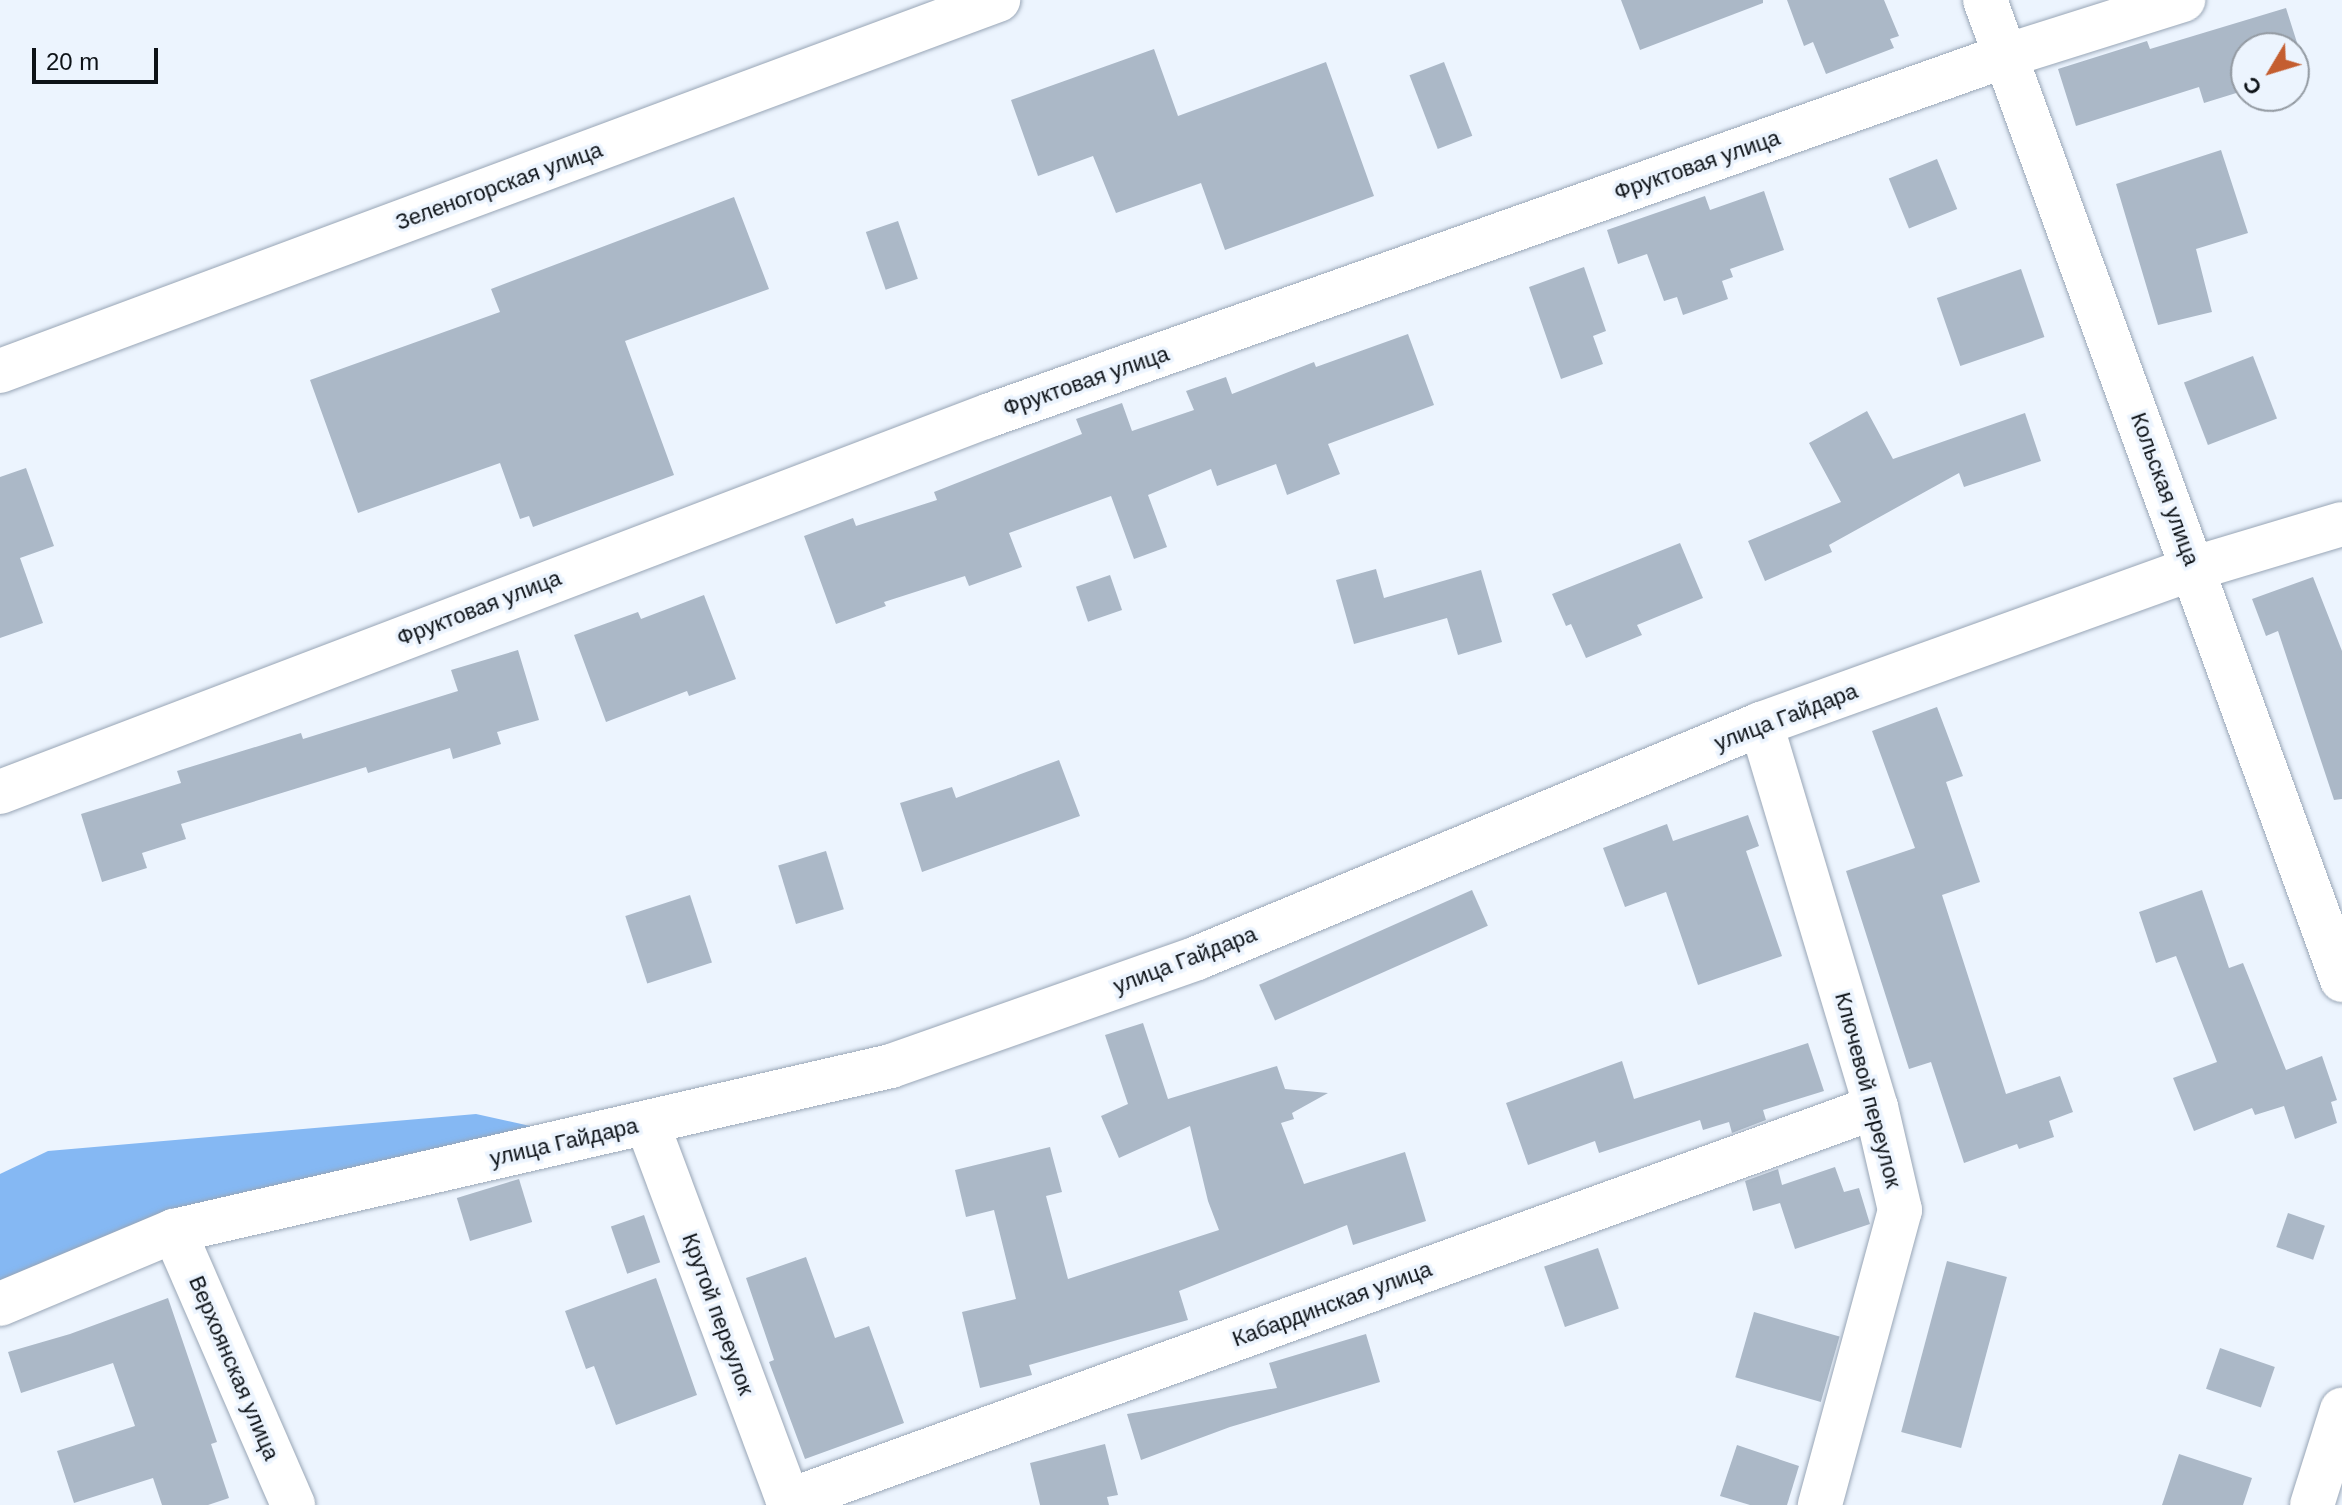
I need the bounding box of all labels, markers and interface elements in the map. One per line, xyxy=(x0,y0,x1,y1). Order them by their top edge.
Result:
scale bar xyxy=(36,32,162,82)
north arrow xyxy=(2230,32,2310,112)
text: 20 m xyxy=(46,48,99,75)
text: С xyxy=(2238,72,2267,100)
street label: Фруктовая улица xyxy=(1611,124,1783,206)
street label: Зеленогорская улица xyxy=(392,136,606,236)
street label: Фруктовая улица xyxy=(1000,340,1172,422)
street label: Кольская улица xyxy=(2125,409,2205,569)
street label: Фруктовая улица xyxy=(393,565,565,651)
street label: улица Гайдара xyxy=(1711,678,1861,756)
street label: улица Гайдара xyxy=(1110,921,1260,999)
street label: Ключевой переулок xyxy=(1829,989,1907,1191)
street label: улица Гайдара xyxy=(487,1112,641,1172)
street label: Крутой переулок xyxy=(677,1230,759,1398)
street label: Кабардинская улица xyxy=(1229,1256,1435,1352)
street label: Верхоянская улица xyxy=(183,1272,285,1464)

